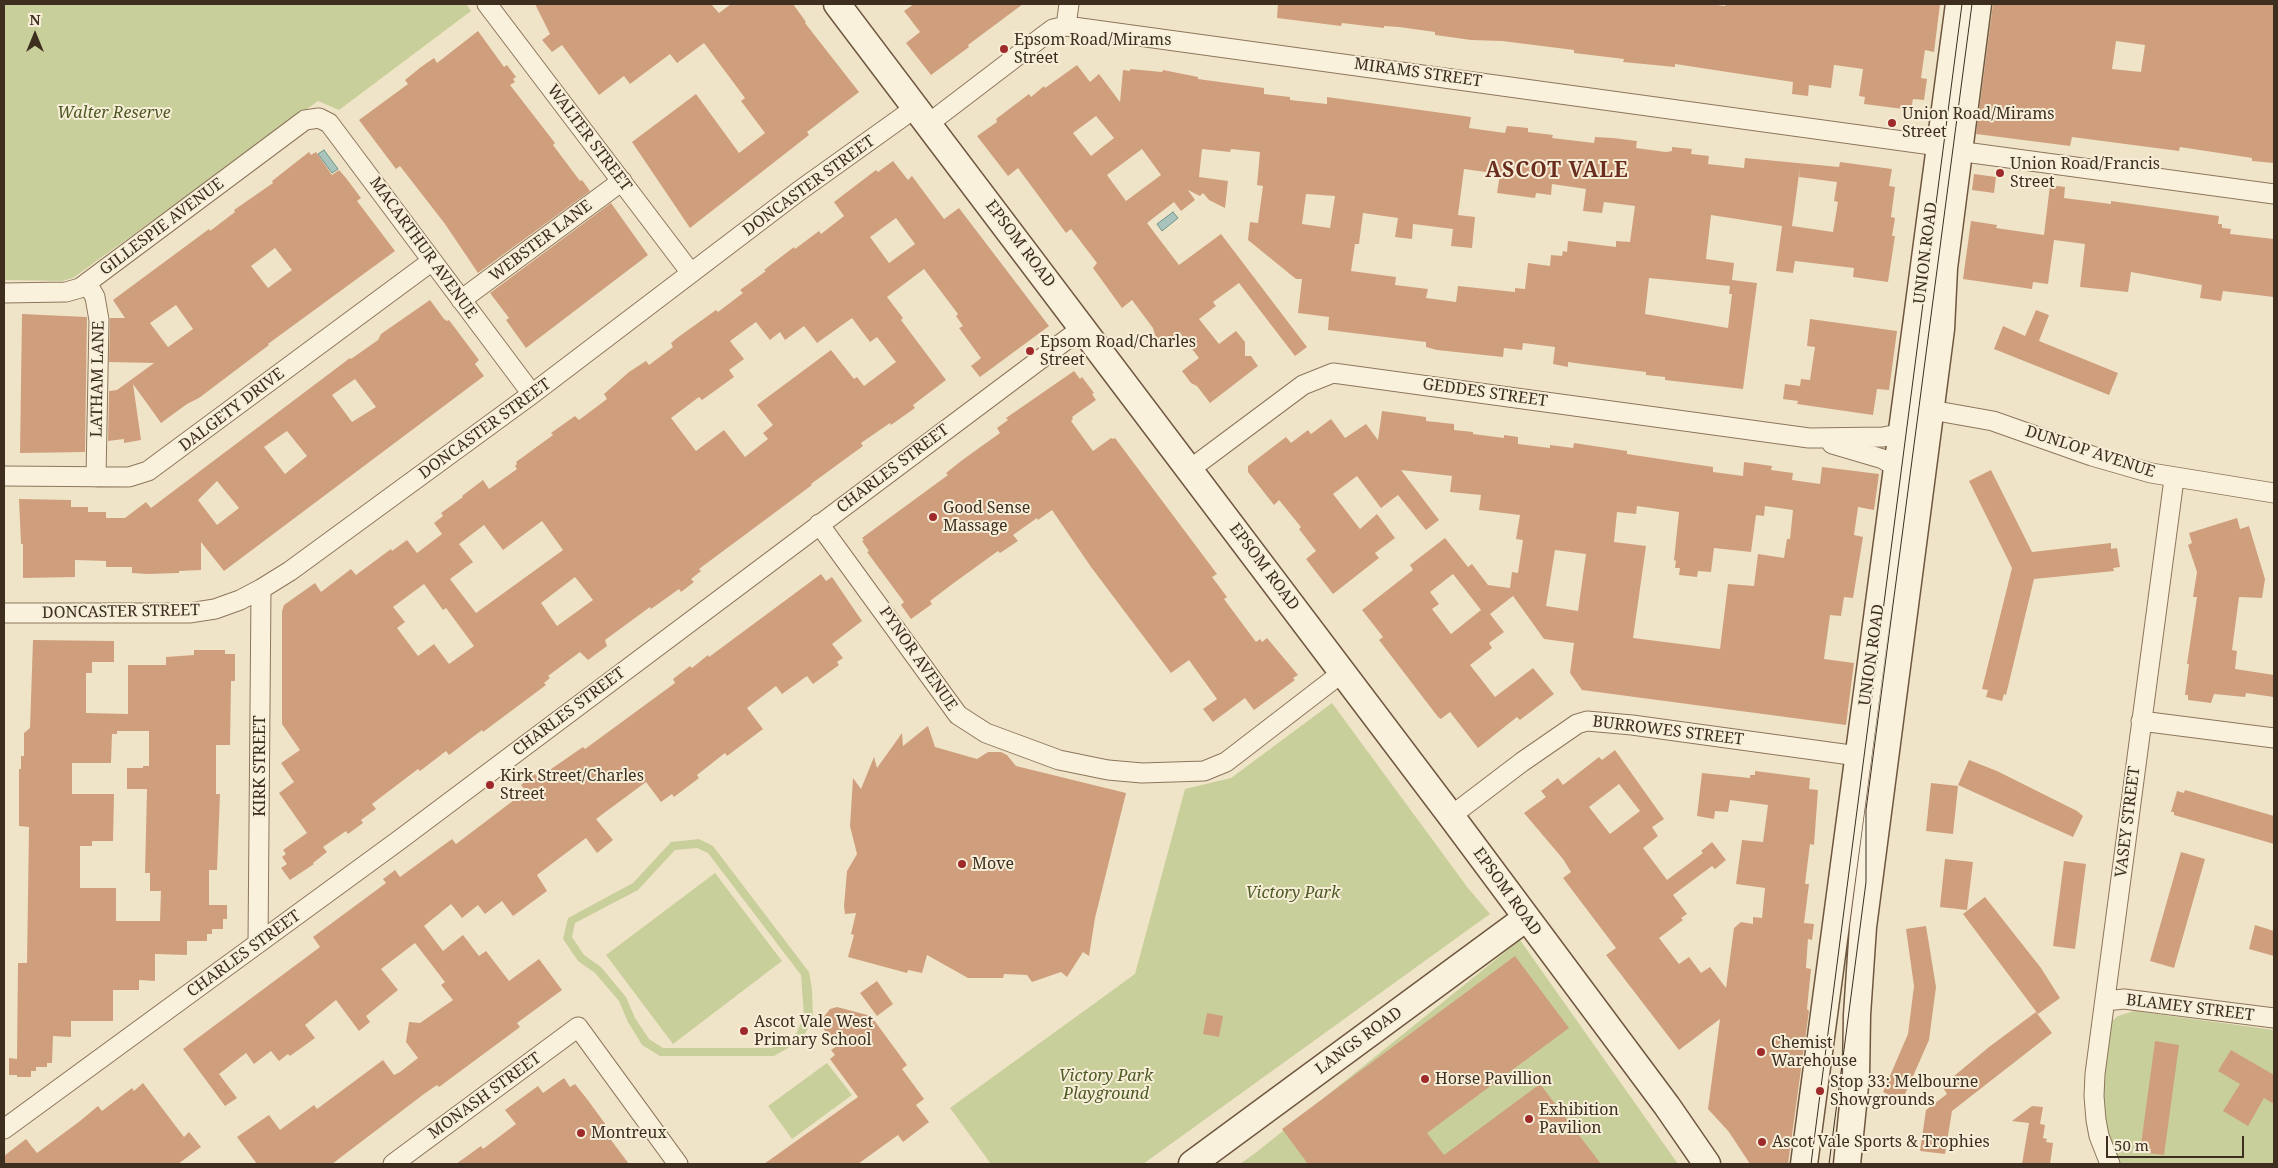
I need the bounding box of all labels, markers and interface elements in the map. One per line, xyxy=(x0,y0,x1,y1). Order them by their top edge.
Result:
north arrow xyxy=(10,10,60,60)
text: N xyxy=(29,10,41,29)
place label: Epsom Road/Mirams Street xyxy=(1014,30,1171,68)
marker: Epsom Road/Mirams Street xyxy=(998,43,1010,55)
street label: MIRAMS STREET xyxy=(1353,55,1483,91)
street label: WALTER STREET xyxy=(543,81,635,195)
park label: Walter Reserve xyxy=(57,103,171,123)
place label: Union Road/Mirams Street xyxy=(1902,104,2054,142)
marker: Union Road/Mirams Street xyxy=(1886,117,1898,129)
street label: DONCASTER STREET xyxy=(739,132,879,240)
place label: Union Road/Francis Street xyxy=(2010,154,2160,192)
district label: ASCOT VALE xyxy=(1484,158,1630,184)
marker: Union Road/Francis Street xyxy=(1994,167,2006,179)
street label: MACARTHUR AVENUE xyxy=(365,173,481,323)
street label: GILLESPIE AVENUE xyxy=(96,174,228,280)
street label: WEBSTER LANE xyxy=(486,196,596,286)
street label: EPSOM ROAD xyxy=(981,197,1059,291)
street label: UNION ROAD xyxy=(1910,201,1942,305)
street label: LATHAM LANE xyxy=(87,321,109,437)
place label: Epsom Road/Charles Street xyxy=(1040,332,1196,370)
marker: Epsom Road/Charles Street xyxy=(1024,345,1036,357)
street label: DALGETY DRIVE xyxy=(176,364,288,456)
street label: DONCASTER STREET xyxy=(415,375,555,483)
street label: GEDDES STREET xyxy=(1421,375,1549,411)
street label: CHARLES STREET xyxy=(833,421,953,517)
street label: DUNLOP AVENUE xyxy=(2023,422,2157,482)
place label: Good Sense Massage xyxy=(943,498,1030,536)
marker: Good Sense Massage xyxy=(927,511,939,523)
street label: EPSOM ROAD xyxy=(1225,520,1303,614)
street label: DONCASTER STREET xyxy=(42,601,200,623)
street label: PYNOR AVENUE xyxy=(875,603,961,715)
street label: UNION ROAD xyxy=(1855,603,1889,707)
street label: CHARLES STREET xyxy=(509,664,629,760)
street label: BURROWES STREET xyxy=(1591,712,1745,750)
street label: KIRK STREET xyxy=(250,715,270,817)
street label: VASEY STREET xyxy=(2112,765,2144,879)
place label: Kirk Street/Charles Street xyxy=(500,766,644,804)
marker: Kirk Street/Charles Street xyxy=(484,779,496,791)
street label: EPSOM ROAD xyxy=(1469,844,1545,940)
place label: Move xyxy=(972,854,1014,874)
marker: Move xyxy=(956,858,968,870)
park label: Victory Park xyxy=(1246,883,1340,903)
street label: CHARLES STREET xyxy=(184,906,304,1002)
street label: BLAMEY STREET xyxy=(2125,991,2255,1025)
street label: LANGS ROAD xyxy=(1312,1003,1406,1079)
place label: Ascot Vale West Primary School xyxy=(754,1012,873,1050)
marker: Ascot Vale West Primary School xyxy=(738,1025,750,1037)
place label: Chemist Warehouse xyxy=(1771,1033,1857,1071)
marker: Chemist Warehouse xyxy=(1755,1046,1767,1058)
street label: MONASH STREET xyxy=(425,1049,545,1143)
park label: Victory Park Playground xyxy=(1059,1066,1153,1104)
place label: Horse Pavillion xyxy=(1435,1069,1552,1089)
place label: Stop 33: Melbourne Showgrounds xyxy=(1830,1072,1978,1110)
marker: Horse Pavillion xyxy=(1419,1073,1431,1085)
marker: Stop 33: Melbourne Showgrounds xyxy=(1814,1085,1826,1097)
place label: Exhibition Pavilion xyxy=(1539,1100,1619,1138)
marker: Exhibition Pavilion xyxy=(1523,1113,1535,1125)
place label: Montreux xyxy=(591,1123,667,1143)
scale bar xyxy=(2108,1126,2246,1158)
marker: Montreux xyxy=(575,1127,587,1139)
place label: Ascot Vale Sports & Trophies xyxy=(1772,1132,1990,1152)
text: 50 m xyxy=(2114,1135,2149,1155)
marker: Ascot Vale Sports & Trophies xyxy=(1756,1136,1768,1148)

